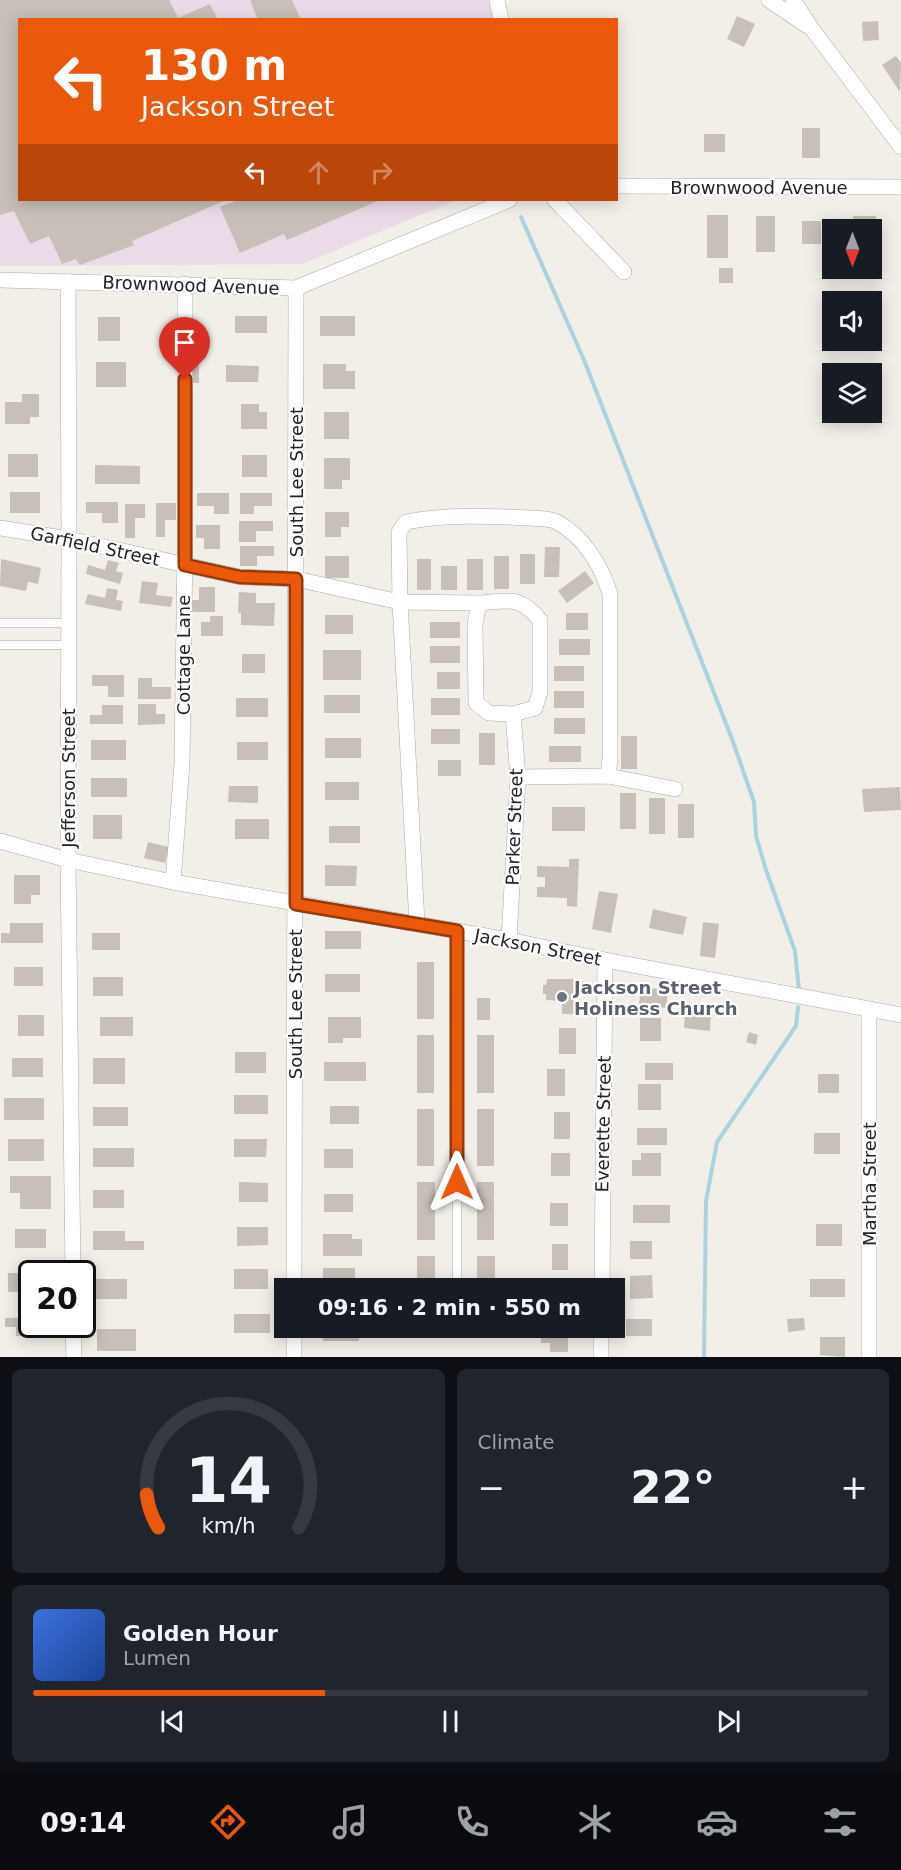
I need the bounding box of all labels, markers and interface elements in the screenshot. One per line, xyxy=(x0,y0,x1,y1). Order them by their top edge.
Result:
text: 130 m xyxy=(141,41,287,90)
icon: left xyxy=(42,42,120,120)
text: Jackson Street xyxy=(141,91,334,122)
icon: left xyxy=(239,156,272,189)
icon: ahead xyxy=(302,156,335,189)
icon: right xyxy=(365,156,398,189)
street label: Brownwood Avenue xyxy=(670,177,848,198)
north arrow xyxy=(822,219,882,279)
map controls xyxy=(822,219,882,423)
street label: Brownwood Avenue xyxy=(102,271,280,299)
button: sound xyxy=(822,291,882,351)
pin xyxy=(159,317,210,379)
icon: arrive xyxy=(168,326,201,359)
button: layers xyxy=(822,363,882,423)
street label: South Lee Street xyxy=(286,407,307,557)
street label: Garfield Street xyxy=(28,522,162,570)
street label: Cottage Lane xyxy=(173,595,194,715)
street label: Jefferson Street xyxy=(58,708,79,849)
street label: Parker Street xyxy=(501,768,527,886)
street label: Jackson Street xyxy=(472,924,603,970)
street label: South Lee Street xyxy=(285,929,306,1079)
place label: Jackson Street Holiness Church xyxy=(572,977,738,1019)
marker: Jackson Street Holiness Church xyxy=(555,990,569,1004)
street label: Everette Street xyxy=(591,1055,615,1193)
street label: Martha Street xyxy=(859,1122,880,1246)
position arrow xyxy=(425,1150,489,1214)
speed limit sign: 20 xyxy=(18,1260,96,1338)
text: 09:16 · 2 min · 550 m xyxy=(318,1295,581,1320)
text: Climate xyxy=(478,1430,554,1454)
text: 14 xyxy=(185,1444,272,1517)
text: 22° xyxy=(630,1461,715,1514)
text: − xyxy=(478,1468,505,1507)
text: + xyxy=(840,1468,868,1507)
text: km/h xyxy=(201,1513,255,1538)
text: Golden Hour xyxy=(123,1621,278,1646)
text: Lumen xyxy=(123,1646,191,1670)
icon: previous xyxy=(156,1705,189,1738)
icon: pause xyxy=(434,1705,467,1738)
icon: next xyxy=(712,1705,745,1738)
icon: directions xyxy=(207,1801,249,1843)
icon: music xyxy=(329,1801,371,1843)
icon: phone xyxy=(451,1801,493,1843)
icon: climate xyxy=(574,1801,616,1843)
icon: car xyxy=(696,1801,738,1843)
icon: filters xyxy=(819,1801,861,1843)
text: 09:14 xyxy=(40,1807,126,1838)

